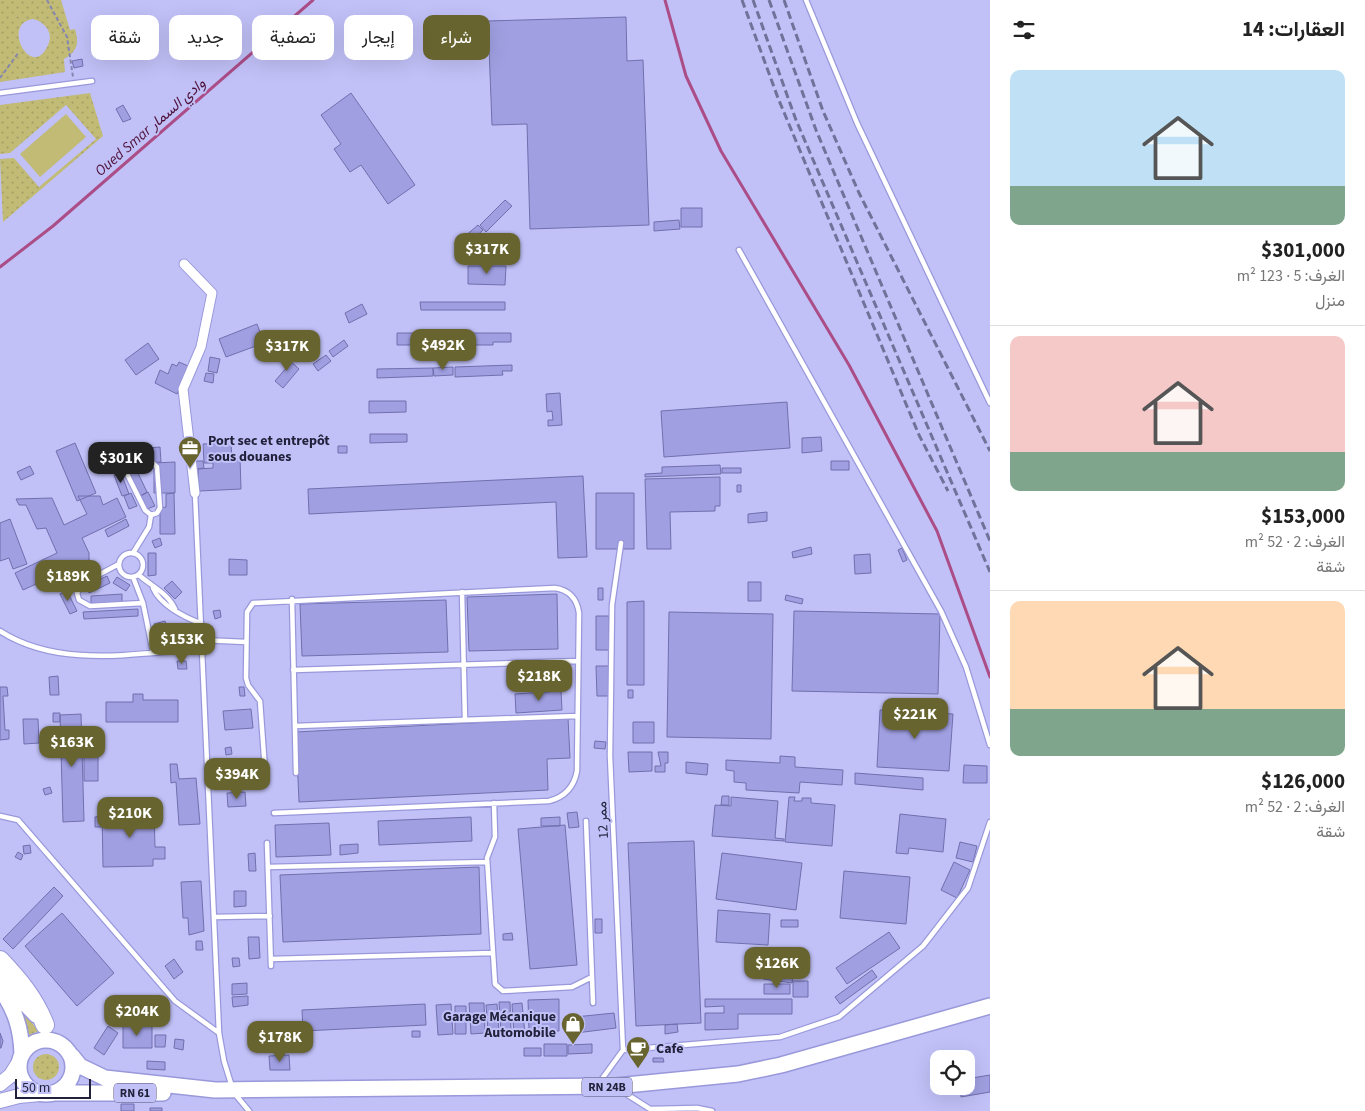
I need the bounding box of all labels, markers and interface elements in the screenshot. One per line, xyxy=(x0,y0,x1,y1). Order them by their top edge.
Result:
text: العقارات: 14 xyxy=(1242,14,1345,44)
chip: شقة xyxy=(91,15,159,60)
chip: جديد xyxy=(169,15,242,60)
chip: تصفية xyxy=(252,15,334,60)
chip: إيجار xyxy=(344,15,413,60)
chip: شراء xyxy=(423,15,490,60)
icon: filters xyxy=(1010,16,1038,44)
water label: Oued Smar وادي السمار xyxy=(90,73,211,182)
icon: home xyxy=(1133,103,1223,193)
pin: $317K xyxy=(452,232,522,275)
text: $301,000 xyxy=(1261,235,1345,265)
text: $317K xyxy=(465,238,509,260)
text: الغرف: 5 · 123 m² xyxy=(1237,265,1345,287)
text: منزل xyxy=(1315,290,1345,312)
pin: $492K xyxy=(408,328,478,371)
pin: $317K xyxy=(252,330,322,372)
text: $492K xyxy=(421,334,465,356)
text: $317K xyxy=(265,335,309,357)
icon: home xyxy=(1133,368,1223,458)
place label: Port sec et entrepôt sous douanes xyxy=(208,431,330,467)
office icon: Port sec et entrepôt sous douanes xyxy=(177,435,203,469)
pin: $301K xyxy=(86,442,156,484)
text: $301K xyxy=(99,447,143,469)
text: $153,000 xyxy=(1261,501,1345,531)
text: الغرف: 2 · 52 m² xyxy=(1245,531,1345,553)
text: شقة xyxy=(1316,556,1345,578)
pin: $189K xyxy=(33,560,103,602)
text: $189K xyxy=(46,565,90,587)
pin: $153K xyxy=(147,622,217,665)
text: $153K xyxy=(160,628,204,650)
icon: home xyxy=(1133,633,1223,723)
pin: $218K xyxy=(504,660,574,702)
text: $218K xyxy=(517,665,561,687)
pin: $221K xyxy=(880,698,950,740)
text: $221K xyxy=(893,703,937,725)
pin: $163K xyxy=(37,726,107,768)
text: $163K xyxy=(50,731,94,753)
pin: $394K xyxy=(202,758,272,800)
text: $394K xyxy=(215,763,259,785)
text: $126,000 xyxy=(1261,766,1345,796)
pin: $210K xyxy=(95,796,165,839)
text: الغرف: 2 · 52 m² xyxy=(1245,796,1345,818)
street label: ممر 12 xyxy=(592,801,614,839)
text: $210K xyxy=(108,802,152,824)
text: شقة xyxy=(1316,821,1345,843)
pin: $126K xyxy=(742,946,812,989)
text: $126K xyxy=(755,952,799,974)
pin: $204K xyxy=(102,994,172,1037)
text: $204K xyxy=(115,1000,159,1022)
place label: Garage Mécanique Automobile xyxy=(443,1007,556,1043)
shop icon: Garage Mécanique Automobile xyxy=(560,1011,586,1045)
pin: $178K xyxy=(245,1020,315,1063)
text: $178K xyxy=(258,1026,302,1048)
cafe icon: Cafe xyxy=(625,1035,651,1069)
place label: Cafe xyxy=(656,1039,683,1059)
map controls xyxy=(930,1050,975,1095)
button: locate xyxy=(930,1050,975,1095)
scale bar xyxy=(15,1076,91,1099)
text: 50 m xyxy=(22,1078,50,1098)
road number: RN 24B xyxy=(582,1078,632,1096)
road number: RN 61 xyxy=(114,1084,156,1102)

